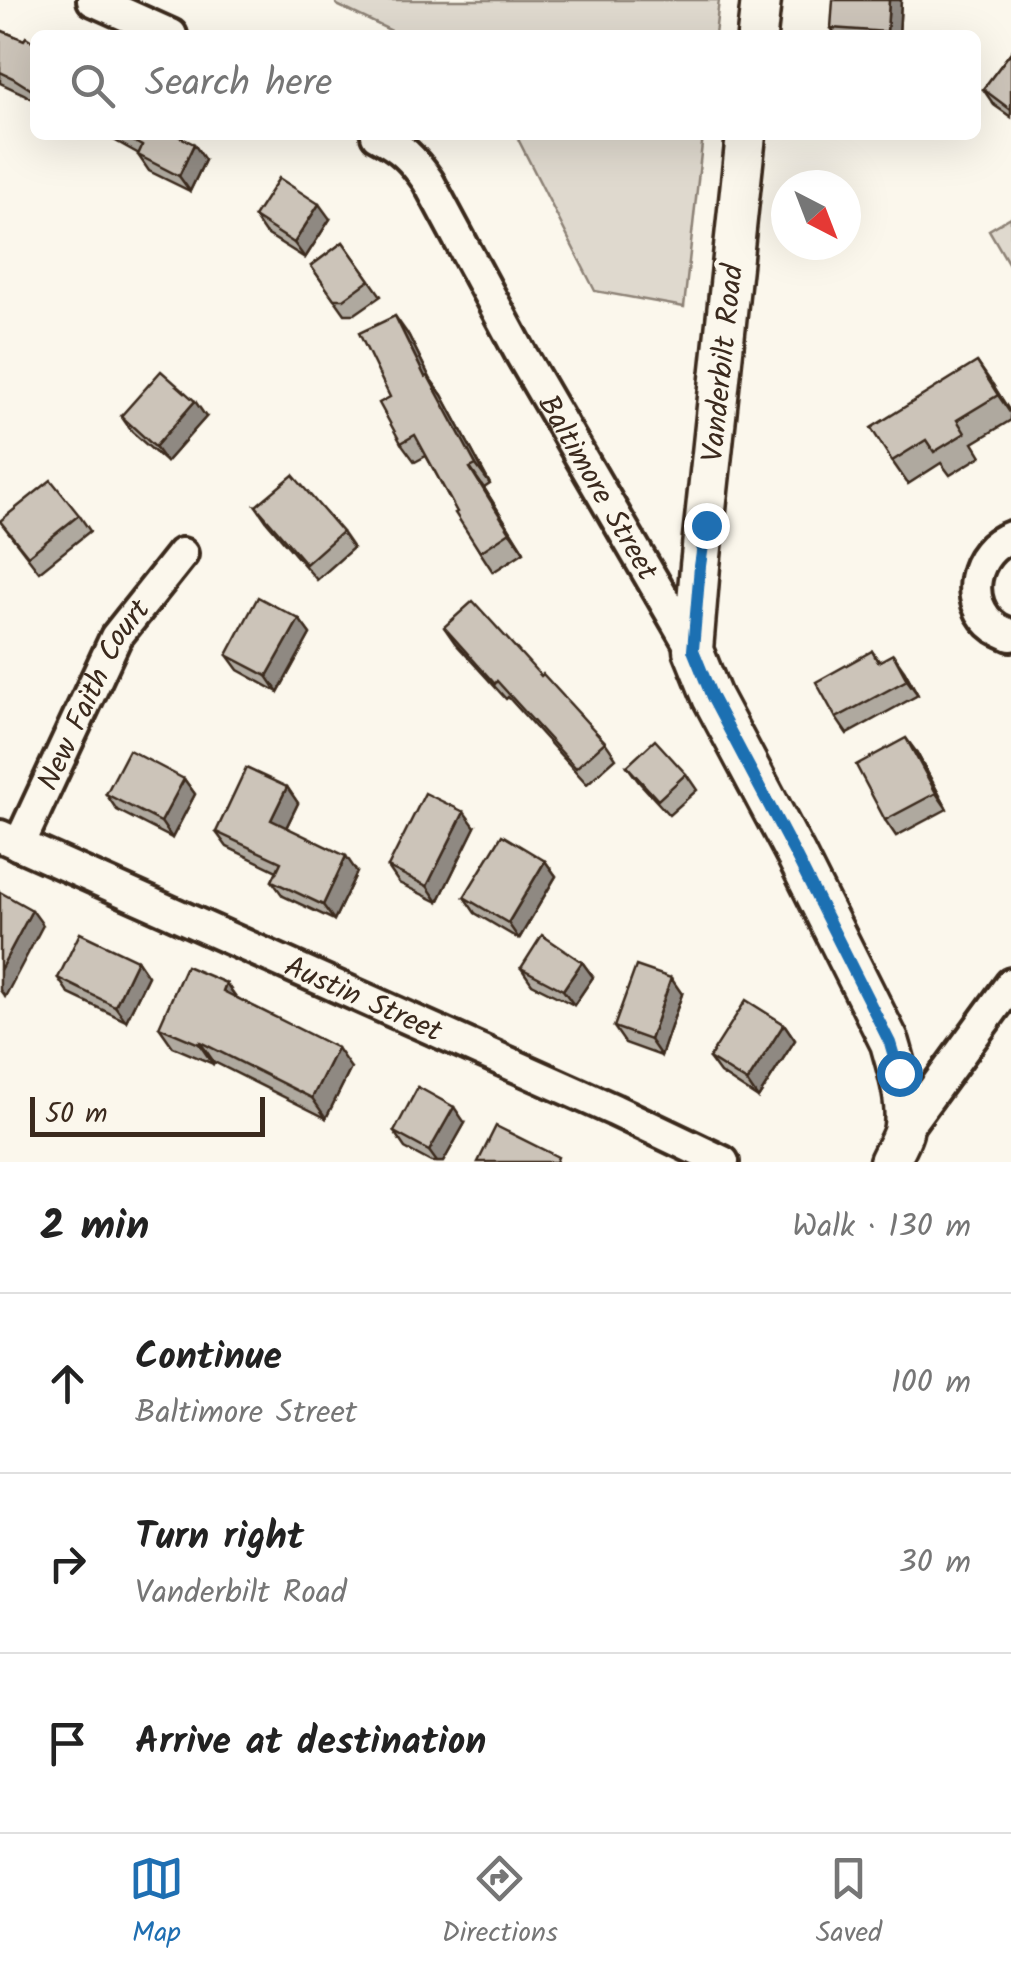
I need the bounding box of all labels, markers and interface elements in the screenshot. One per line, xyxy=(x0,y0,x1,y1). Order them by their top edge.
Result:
search box xyxy=(30,30,981,140)
text: Search here xyxy=(145,55,332,115)
icon: search xyxy=(65,58,120,113)
north arrow xyxy=(771,170,861,260)
street label: Vanderbilt Road xyxy=(690,261,758,464)
street label: Baltimore Street xyxy=(524,386,670,591)
route end xyxy=(684,503,730,549)
street label: New Faith Court xyxy=(26,589,164,799)
street label: Austin Street xyxy=(276,944,450,1056)
route start xyxy=(877,1051,923,1097)
scale bar xyxy=(30,1092,265,1136)
text: 50 m xyxy=(45,1092,108,1137)
text: 2 min xyxy=(40,1194,149,1261)
text: Walk · 130 m xyxy=(792,1202,971,1253)
text: Continue xyxy=(135,1328,282,1388)
icon: ahead xyxy=(40,1356,95,1411)
text: 100 m xyxy=(891,1358,971,1409)
text: Baltimore Street xyxy=(135,1388,357,1439)
text: Turn right xyxy=(135,1508,304,1568)
icon: right xyxy=(40,1536,95,1591)
text: 30 m xyxy=(898,1538,971,1589)
text: Vanderbilt Road xyxy=(135,1568,347,1619)
text: Arrive at destination xyxy=(135,1713,486,1773)
icon: arrive xyxy=(40,1716,95,1771)
tab: Map xyxy=(129,1851,184,1956)
tab: Directions xyxy=(442,1851,558,1956)
tab: Saved xyxy=(816,1851,882,1956)

